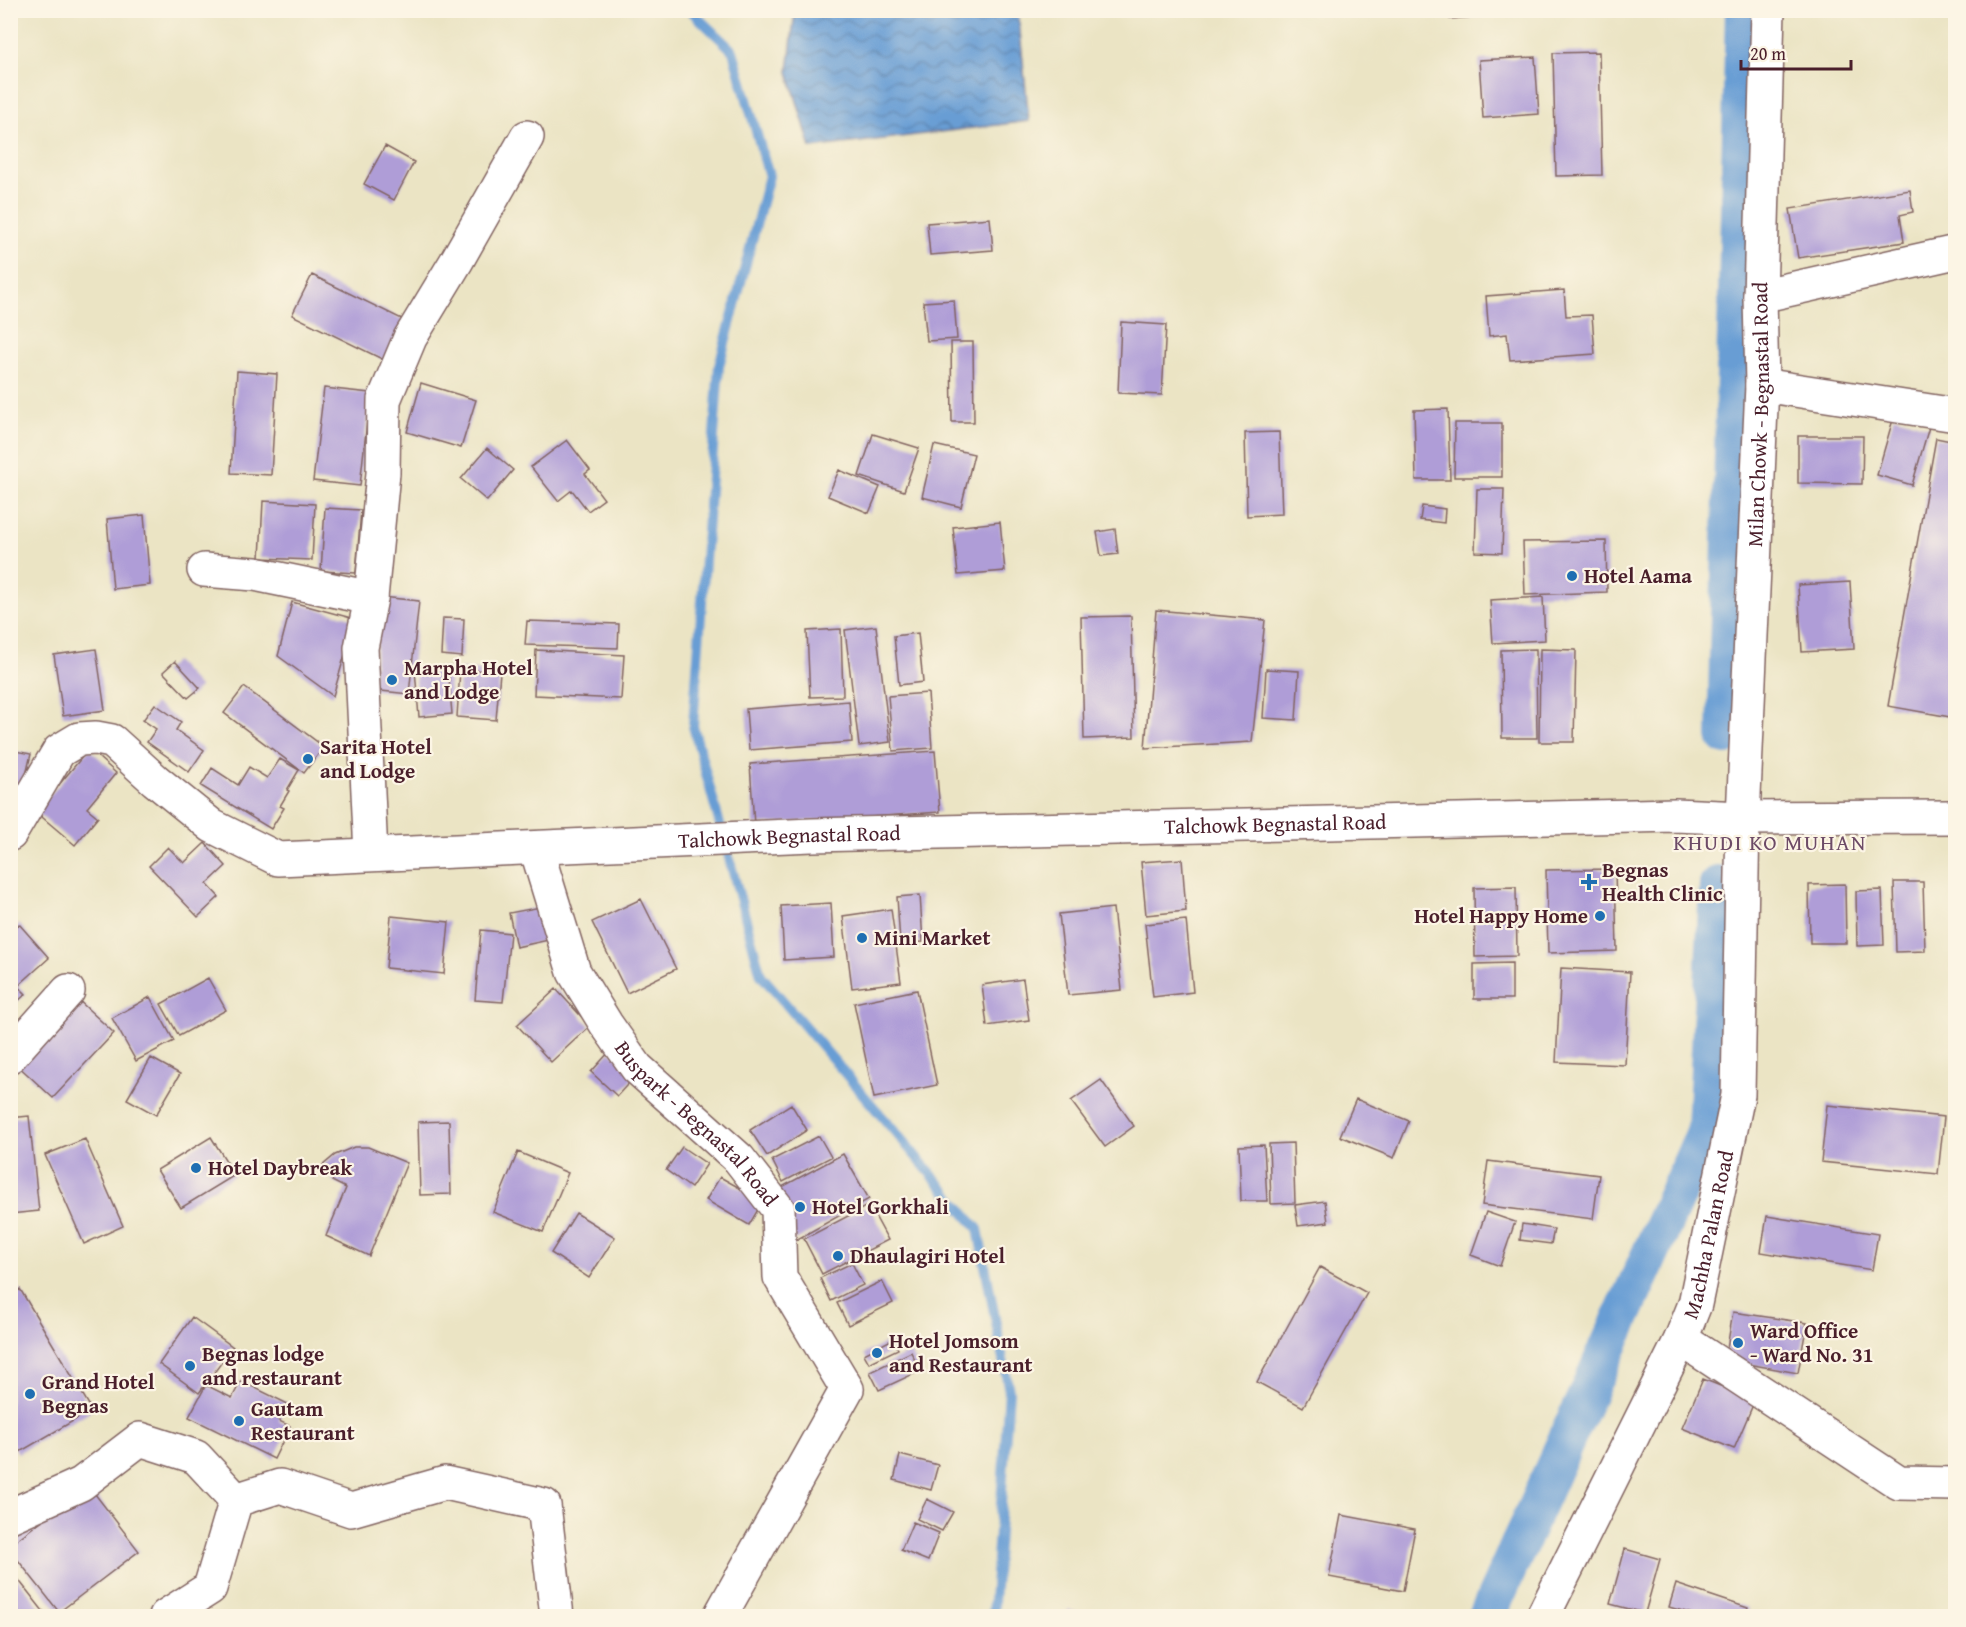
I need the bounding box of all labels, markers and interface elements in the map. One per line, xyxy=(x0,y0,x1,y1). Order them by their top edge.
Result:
scale bar xyxy=(1741,33,1850,71)
text: 20 m xyxy=(1750,40,1786,67)
street label: Milan Chowk - Begnastal Road xyxy=(1739,281,1777,548)
place label: Hotel Aama xyxy=(1584,560,1692,591)
marker: Hotel Aama xyxy=(1565,569,1579,583)
place label: Marpha Hotel and Lodge xyxy=(404,652,533,707)
marker: Marpha Hotel and Lodge xyxy=(385,673,399,687)
place label: Sarita Hotel and Lodge xyxy=(320,731,432,786)
marker: Sarita Hotel and Lodge xyxy=(301,752,315,766)
street label: Talchowk Begnastal Road xyxy=(1164,806,1388,842)
street label: Talchowk Begnastal Road xyxy=(678,817,902,856)
district label: KHUDI KO MUHAN xyxy=(1673,826,1867,858)
place label: Begnas Health Clinic xyxy=(1602,854,1723,909)
marker: Begnas Health Clinic xyxy=(1580,873,1598,891)
place label: Hotel Happy Home xyxy=(1414,900,1588,931)
marker: Hotel Happy Home xyxy=(1593,909,1607,923)
place label: Mini Market xyxy=(874,922,990,953)
marker: Mini Market xyxy=(855,931,869,945)
street label: Buspark - Begnastal Road xyxy=(607,1034,787,1213)
street label: Machha Palan Road xyxy=(1675,1147,1741,1324)
place label: Hotel Daybreak xyxy=(208,1152,353,1183)
marker: Hotel Daybreak xyxy=(189,1161,203,1175)
place label: Hotel Gorkhali xyxy=(812,1191,949,1222)
marker: Hotel Gorkhali xyxy=(793,1200,807,1214)
place label: Dhaulagiri Hotel xyxy=(850,1240,1006,1271)
marker: Dhaulagiri Hotel xyxy=(831,1249,845,1263)
place label: Ward Office - Ward No. 31 xyxy=(1750,1315,1874,1370)
place label: Hotel Jomsom and Restaurant xyxy=(889,1325,1033,1380)
marker: Ward Office - Ward No. 31 xyxy=(1731,1336,1745,1350)
place label: Begnas lodge and restaurant xyxy=(202,1338,342,1393)
marker: Hotel Jomsom and Restaurant xyxy=(870,1346,884,1360)
marker: Begnas lodge and restaurant xyxy=(183,1359,197,1373)
place label: Grand Hotel Begnas xyxy=(42,1366,155,1421)
marker: Grand Hotel Begnas xyxy=(23,1387,37,1401)
place label: Gautam Restaurant xyxy=(251,1393,355,1448)
marker: Gautam Restaurant xyxy=(232,1414,246,1428)

